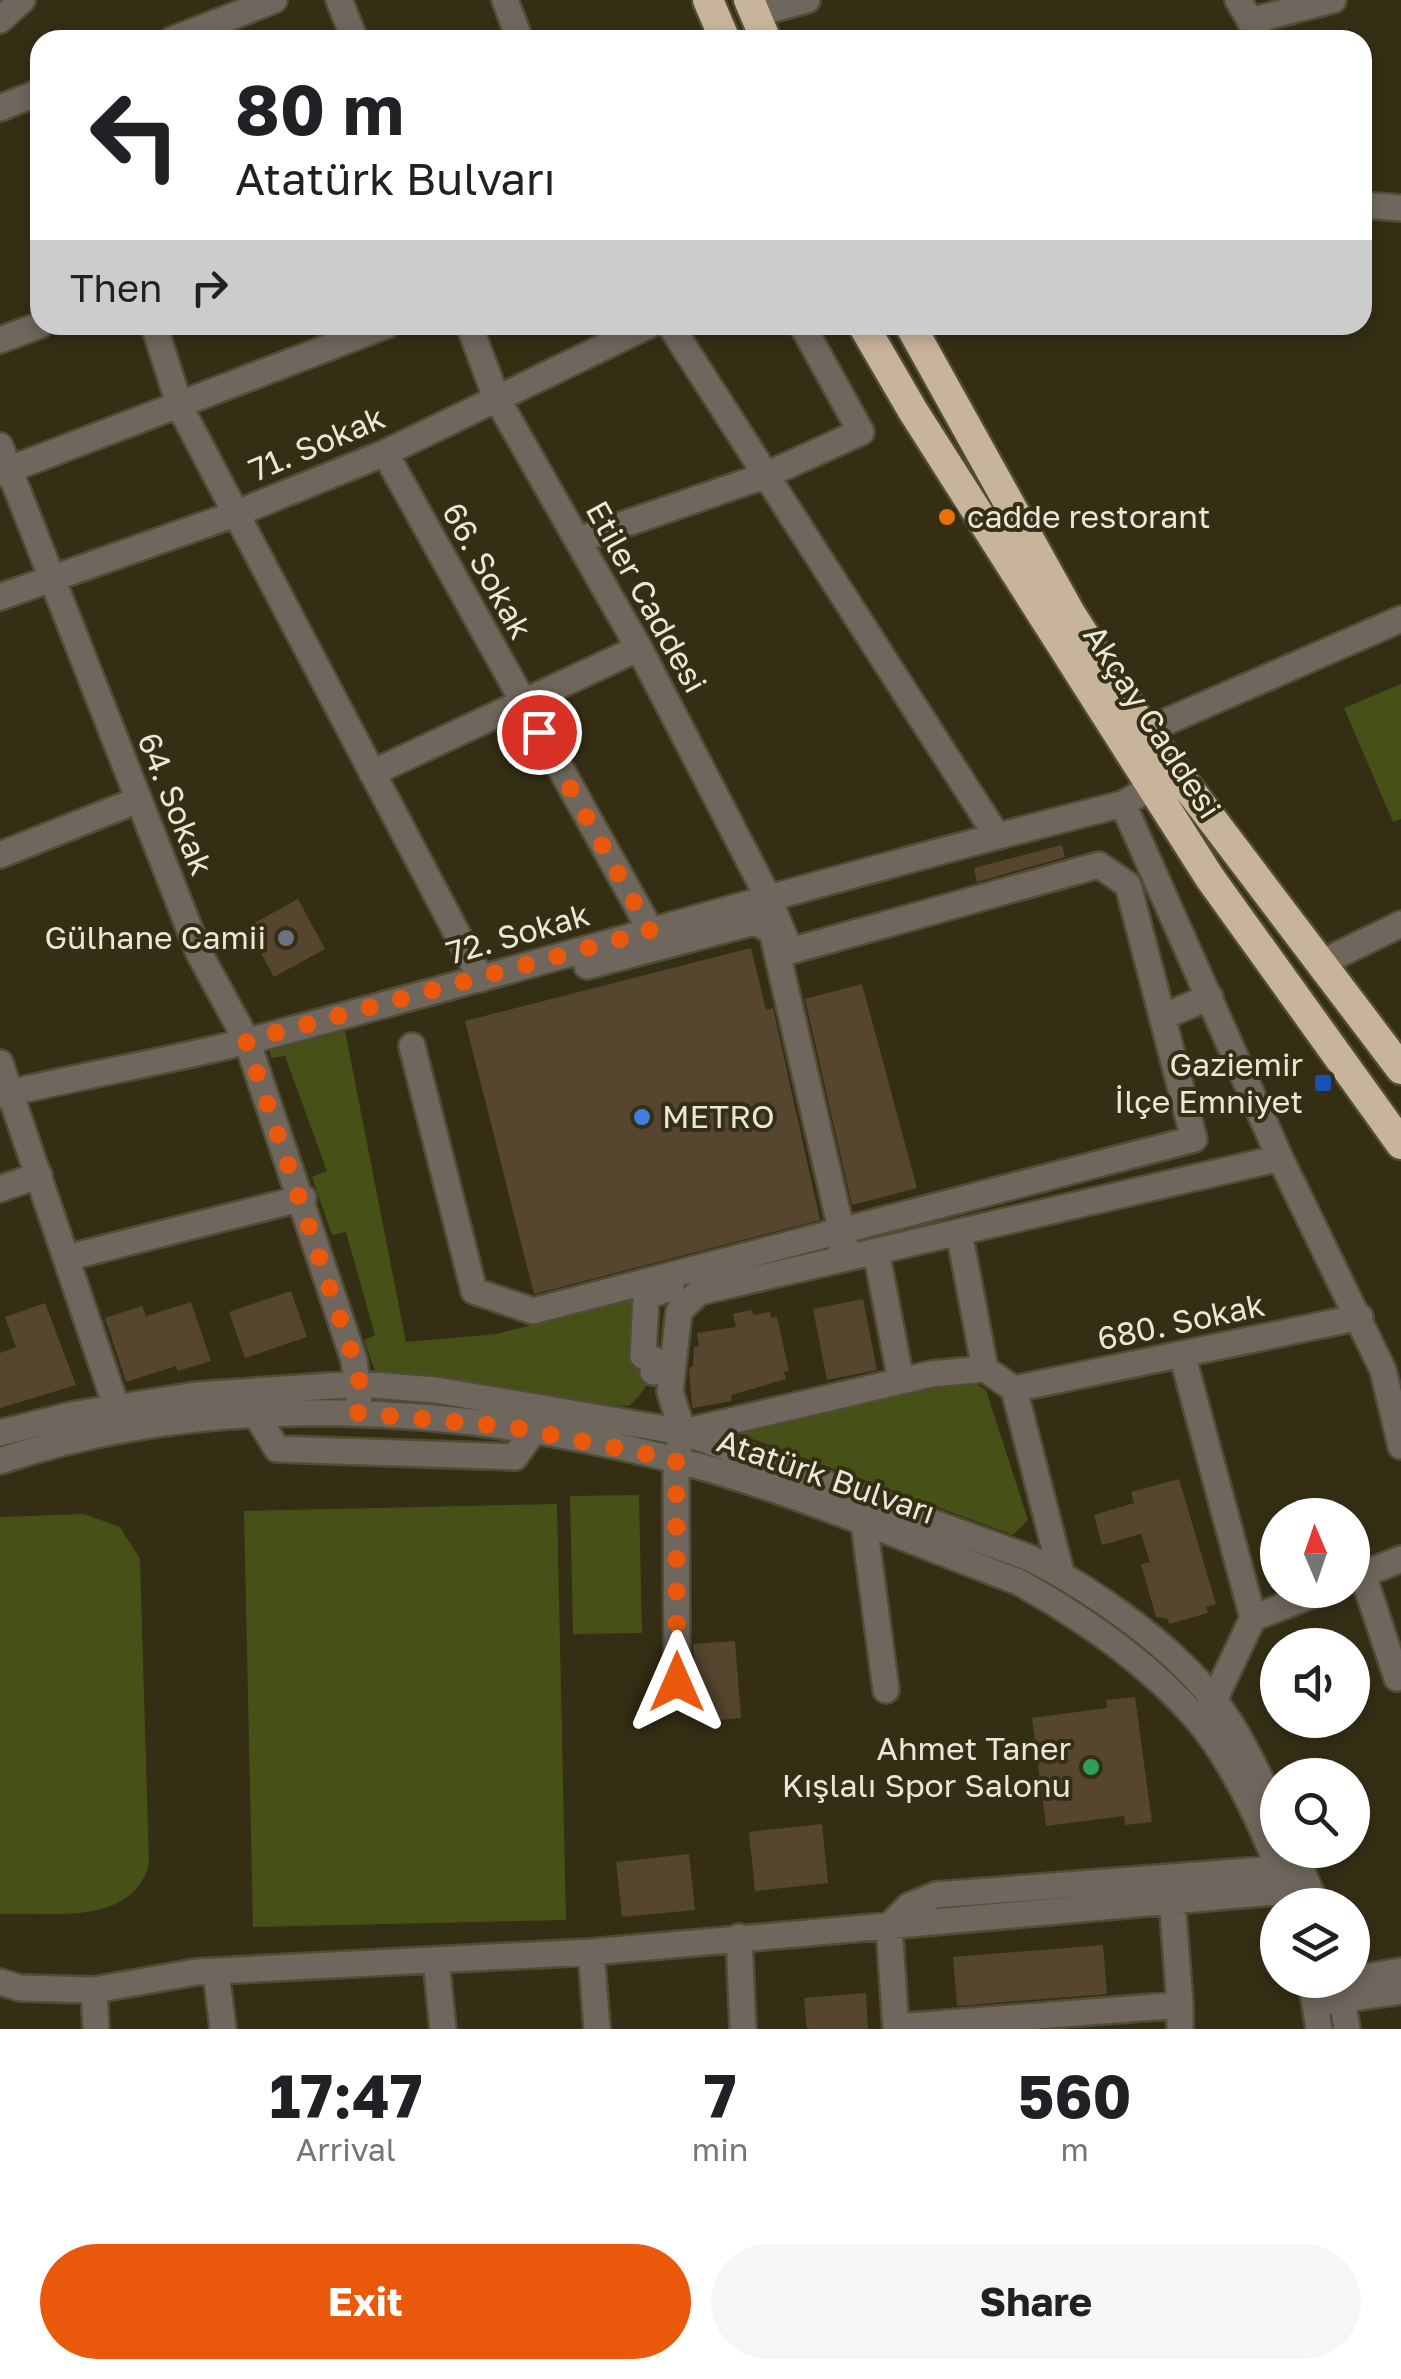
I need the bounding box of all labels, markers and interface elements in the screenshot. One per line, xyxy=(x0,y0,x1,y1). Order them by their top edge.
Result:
text: 80 m xyxy=(235,66,404,150)
icon: left xyxy=(70,70,200,200)
text: Atatürk Bulvarı xyxy=(235,151,556,205)
icon: right xyxy=(182,260,237,315)
text: Then xyxy=(70,265,162,310)
street label: 71. Sokak xyxy=(243,398,390,489)
street label: Etiler Caddesi xyxy=(579,494,715,699)
street label: 66. Sokak xyxy=(435,496,541,645)
place label: cadde restorant xyxy=(967,497,1211,535)
marker: cadde restorant xyxy=(936,506,958,528)
street label: Akçay Caddesi xyxy=(1076,618,1229,825)
pin xyxy=(497,690,582,775)
icon: arrive xyxy=(512,705,567,760)
street label: 64. Sokak xyxy=(130,727,222,880)
street label: 72. Sokak xyxy=(442,895,593,972)
place label: Gülhane Camii xyxy=(45,918,266,956)
marker: Gülhane Camii xyxy=(275,927,297,949)
place label: Gaziemir İlçe Emniyet xyxy=(1114,1045,1303,1120)
marker: Gaziemir İlçe Emniyet xyxy=(1312,1072,1334,1094)
place label: METRO xyxy=(662,1097,775,1135)
marker: METRO xyxy=(631,1106,653,1128)
street label: 680. Sokak xyxy=(1094,1285,1268,1357)
street label: Atatürk Bulvarı xyxy=(712,1421,940,1531)
north arrow xyxy=(1260,1498,1370,1608)
map controls xyxy=(1260,1498,1370,1998)
button: sound xyxy=(1260,1628,1370,1738)
position arrow xyxy=(625,1630,729,1734)
place label: Ahmet Taner Kışlalı Spor Salonu xyxy=(782,1729,1071,1804)
marker: Ahmet Taner Kışlalı Spor Salonu xyxy=(1080,1756,1102,1778)
button: search xyxy=(1260,1758,1370,1868)
button: layers xyxy=(1260,1888,1370,1998)
text: 17:47 xyxy=(269,2059,422,2131)
text: 7 xyxy=(704,2059,736,2131)
text: 560 xyxy=(1018,2059,1132,2131)
text: Arrival xyxy=(296,2130,396,2168)
text: min xyxy=(692,2130,748,2168)
text: m xyxy=(1061,2130,1089,2168)
button: Exit xyxy=(40,2244,691,2359)
button: Share xyxy=(711,2244,1361,2359)

